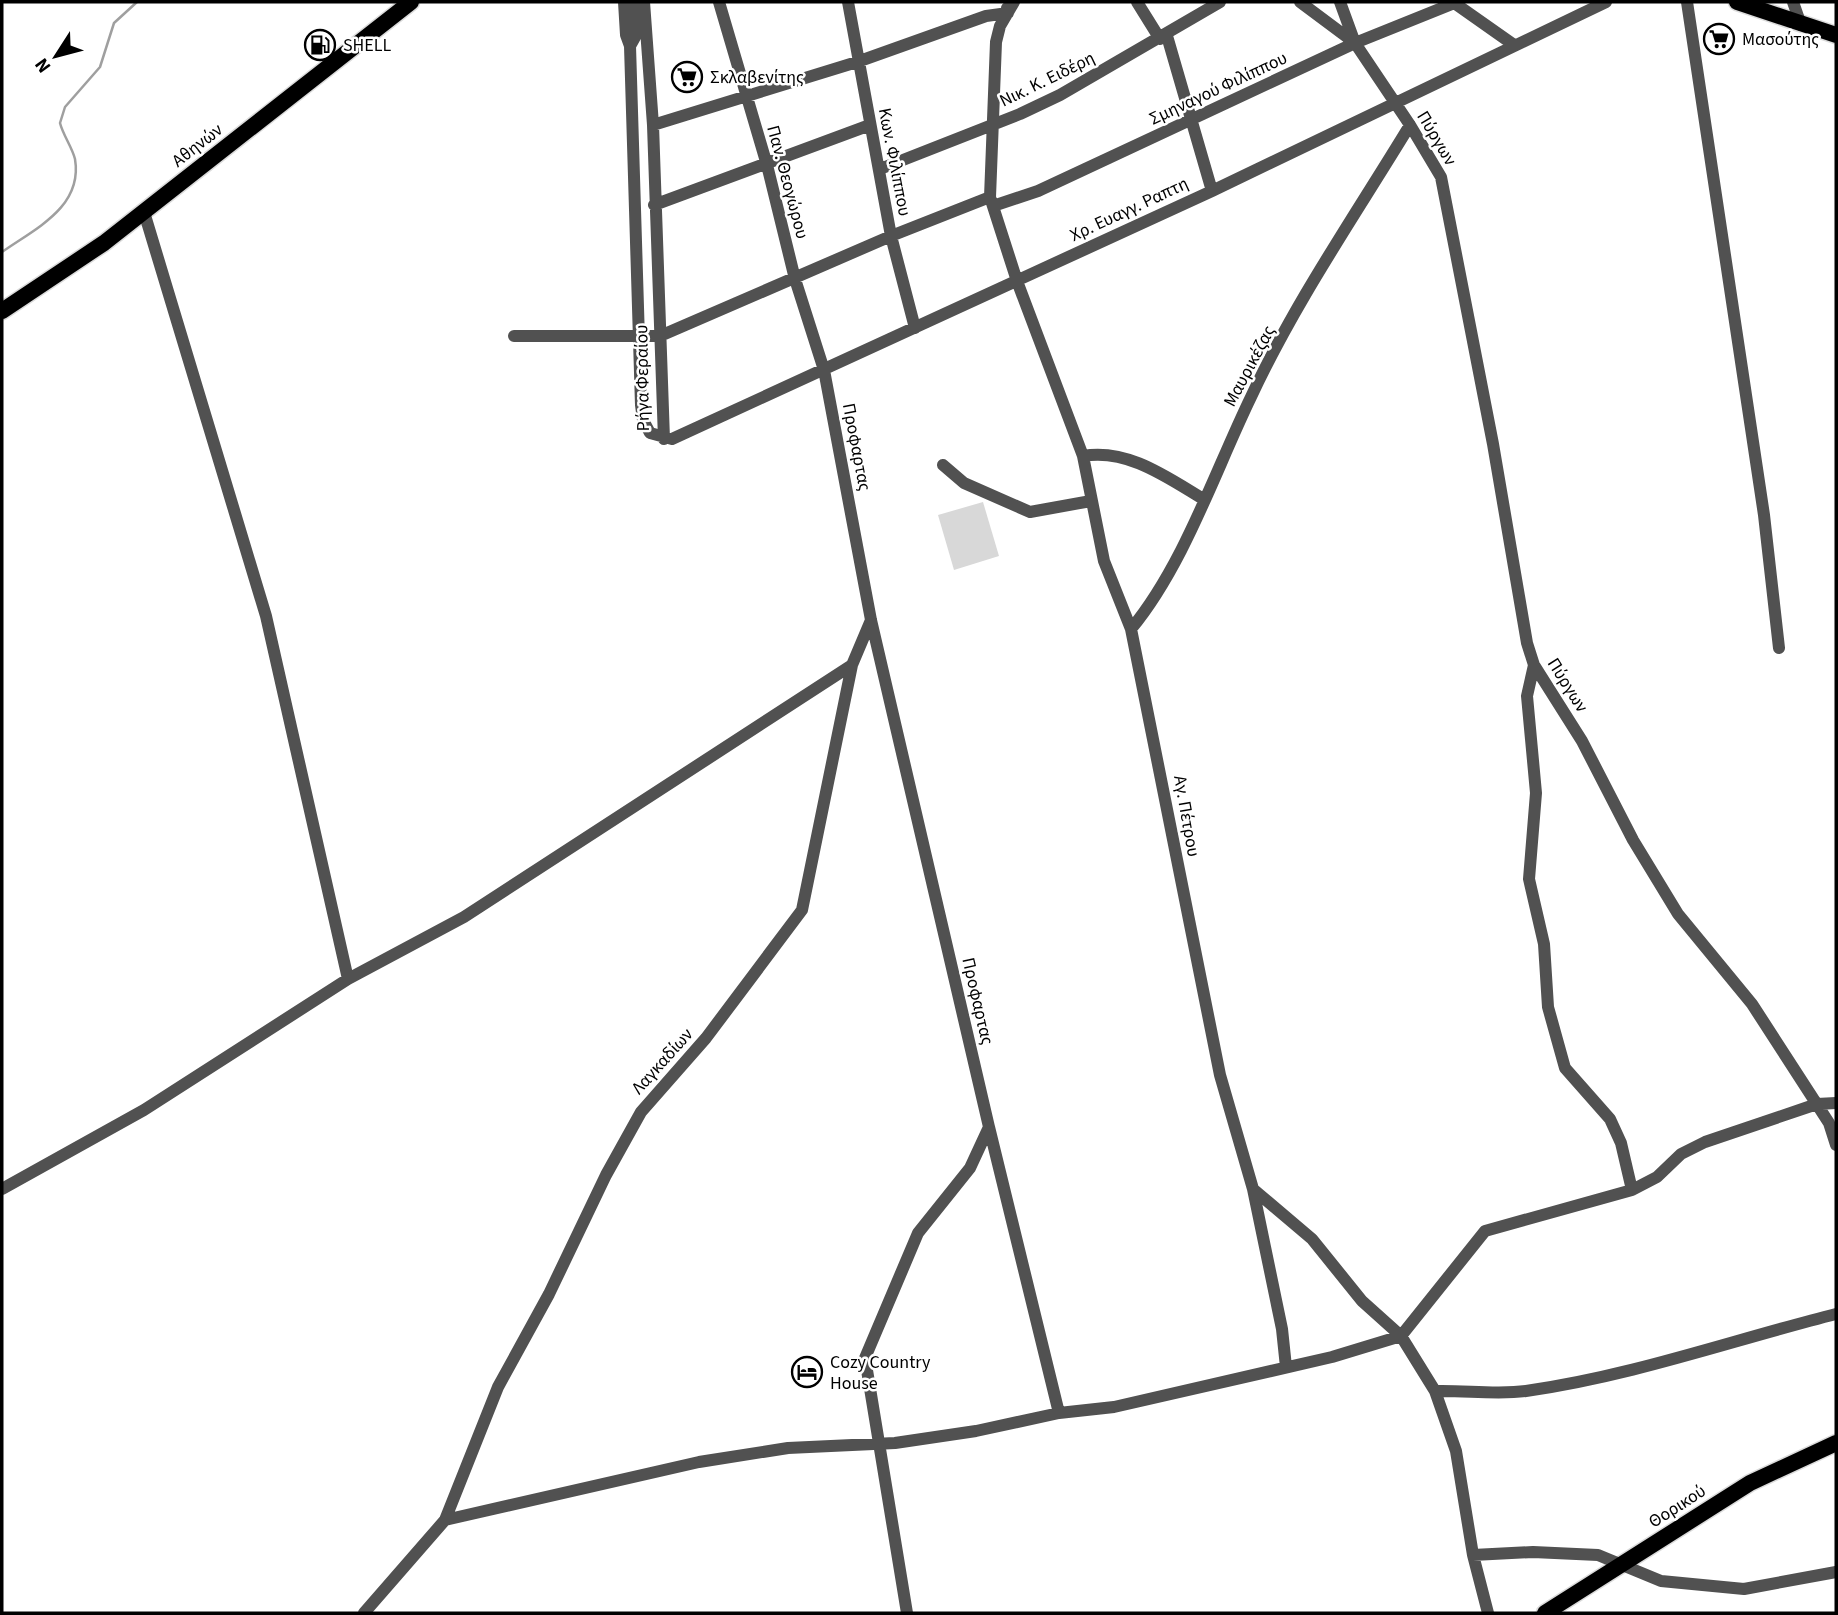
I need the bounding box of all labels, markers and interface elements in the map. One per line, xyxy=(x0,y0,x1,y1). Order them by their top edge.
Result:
north arrow xyxy=(21,21,91,91)
supermarket icon: Μασούτης xyxy=(1702,22,1736,56)
place label: Μασούτης xyxy=(1742,27,1819,52)
fuel station icon: SHELL xyxy=(303,28,337,62)
place label: SHELL xyxy=(343,33,392,58)
street label: Νικ. Κ. Ειδέρη xyxy=(995,46,1099,113)
street label: Σμηναγού Φιλίππου xyxy=(1145,46,1291,131)
text: N xyxy=(29,52,58,78)
supermarket icon: Σκλαβενίτης xyxy=(670,60,704,94)
place label: Σκλαβενίτης xyxy=(710,65,804,90)
street label: Κων. Φιλίππου xyxy=(872,106,917,218)
street label: Πύργων xyxy=(1410,106,1463,171)
street label: Αθηνών xyxy=(167,117,228,173)
street label: Παν. Θεογώρου xyxy=(760,122,815,242)
street label: Χρ. Ευαγγ. Ραπτη xyxy=(1066,171,1192,248)
street label: Μαυρικέζας xyxy=(1218,321,1281,411)
street label: Ρήγα Φεραίου xyxy=(629,324,656,432)
street label: Προφαρτας xyxy=(836,401,877,493)
street label: Πύργων xyxy=(1541,653,1594,718)
street label: Αγ. Πέτρου xyxy=(1167,773,1206,859)
street label: Προφαρτας xyxy=(955,955,1000,1047)
street label: Λαγκαδίων xyxy=(626,1022,699,1100)
place label: Cozy Country House xyxy=(830,1350,931,1396)
hotel icon: Cozy Country House xyxy=(790,1355,824,1389)
street label: Θορικού xyxy=(1644,1479,1711,1534)

